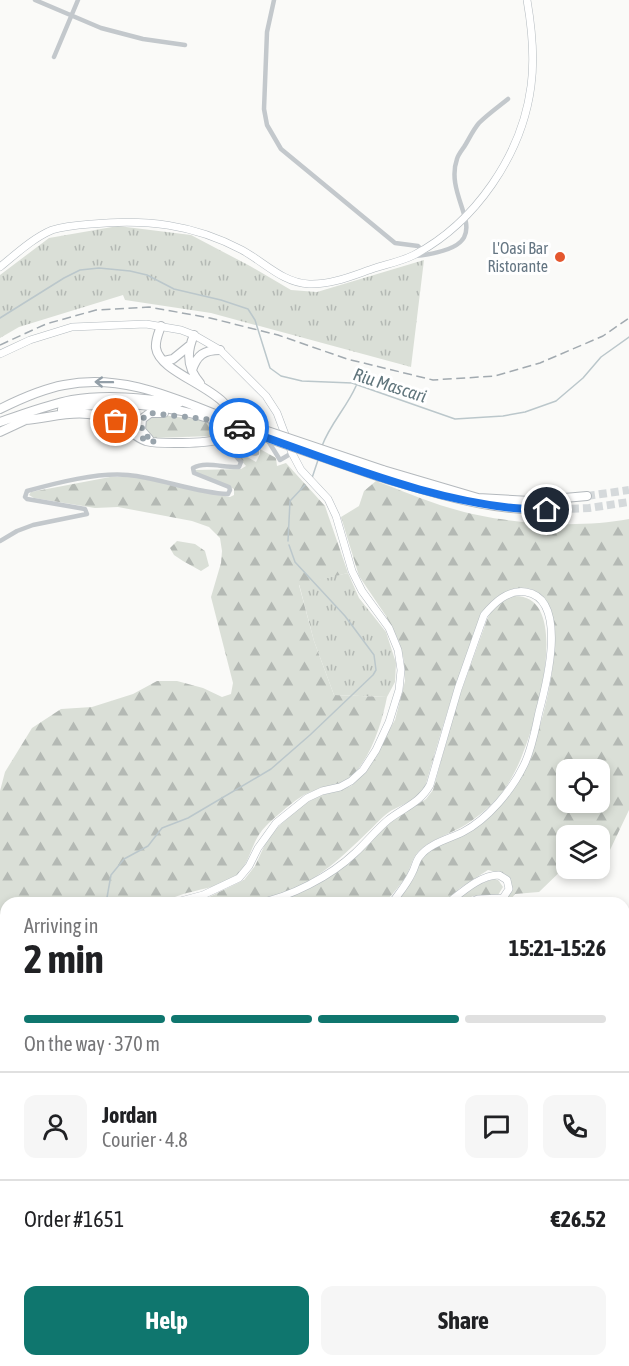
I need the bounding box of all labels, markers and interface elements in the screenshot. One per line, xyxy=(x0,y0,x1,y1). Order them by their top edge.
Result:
place label: L'Oasi Bar Ristorante xyxy=(487,239,548,275)
marker: L'Oasi Bar Ristorante xyxy=(553,250,567,264)
water label: Riu Mascari xyxy=(351,363,429,407)
one-way arrow xyxy=(95,376,115,388)
pin xyxy=(90,395,141,446)
courier xyxy=(209,398,269,458)
icon: bag xyxy=(99,404,132,437)
icon: car xyxy=(223,412,256,445)
pin xyxy=(521,484,572,535)
icon: home xyxy=(530,493,563,526)
map controls xyxy=(556,759,610,879)
button: locate xyxy=(556,759,610,813)
button: layers xyxy=(556,825,610,879)
text: Arriving in xyxy=(24,914,98,937)
text: 15:21–15:26 xyxy=(509,935,606,961)
text: 2 min xyxy=(24,937,104,981)
text: On the way · 370 m xyxy=(24,1032,160,1055)
button: person xyxy=(24,1095,87,1158)
button: chat xyxy=(465,1095,528,1158)
button: phone xyxy=(543,1095,606,1158)
text: Jordan xyxy=(102,1102,157,1128)
text: Courier · 4.8 xyxy=(102,1128,188,1151)
text: Order #1651 xyxy=(24,1206,124,1232)
text: €26.52 xyxy=(551,1206,606,1232)
button: Help xyxy=(24,1286,309,1355)
button: Share xyxy=(321,1286,606,1355)

